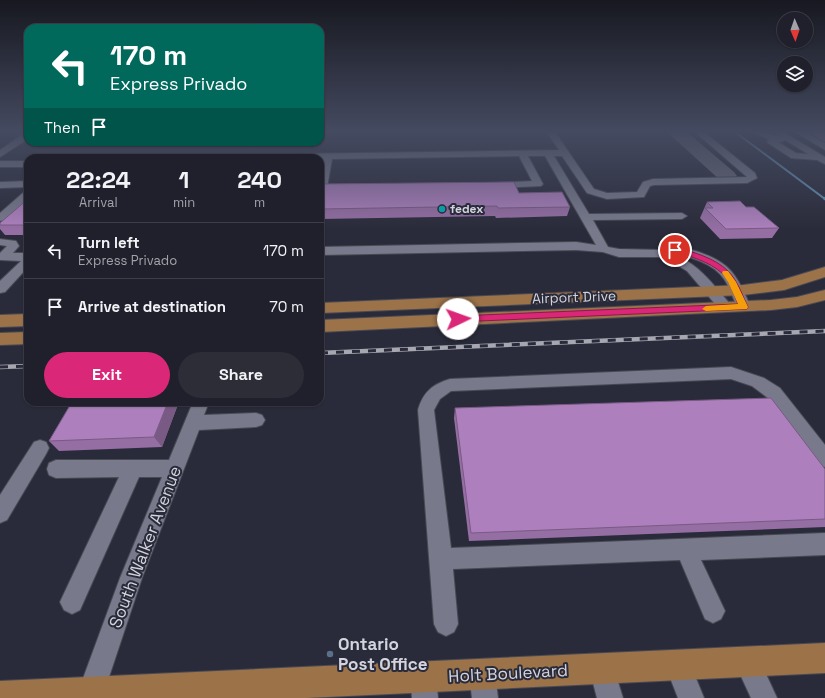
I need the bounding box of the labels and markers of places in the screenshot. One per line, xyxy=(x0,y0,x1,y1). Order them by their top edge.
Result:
place label: fedex xyxy=(450,201,483,217)
marker: fedex xyxy=(437,204,447,214)
pin xyxy=(658,233,692,267)
place label: Ontario Post Office xyxy=(338,633,428,675)
marker: Ontario Post Office xyxy=(325,649,335,659)

